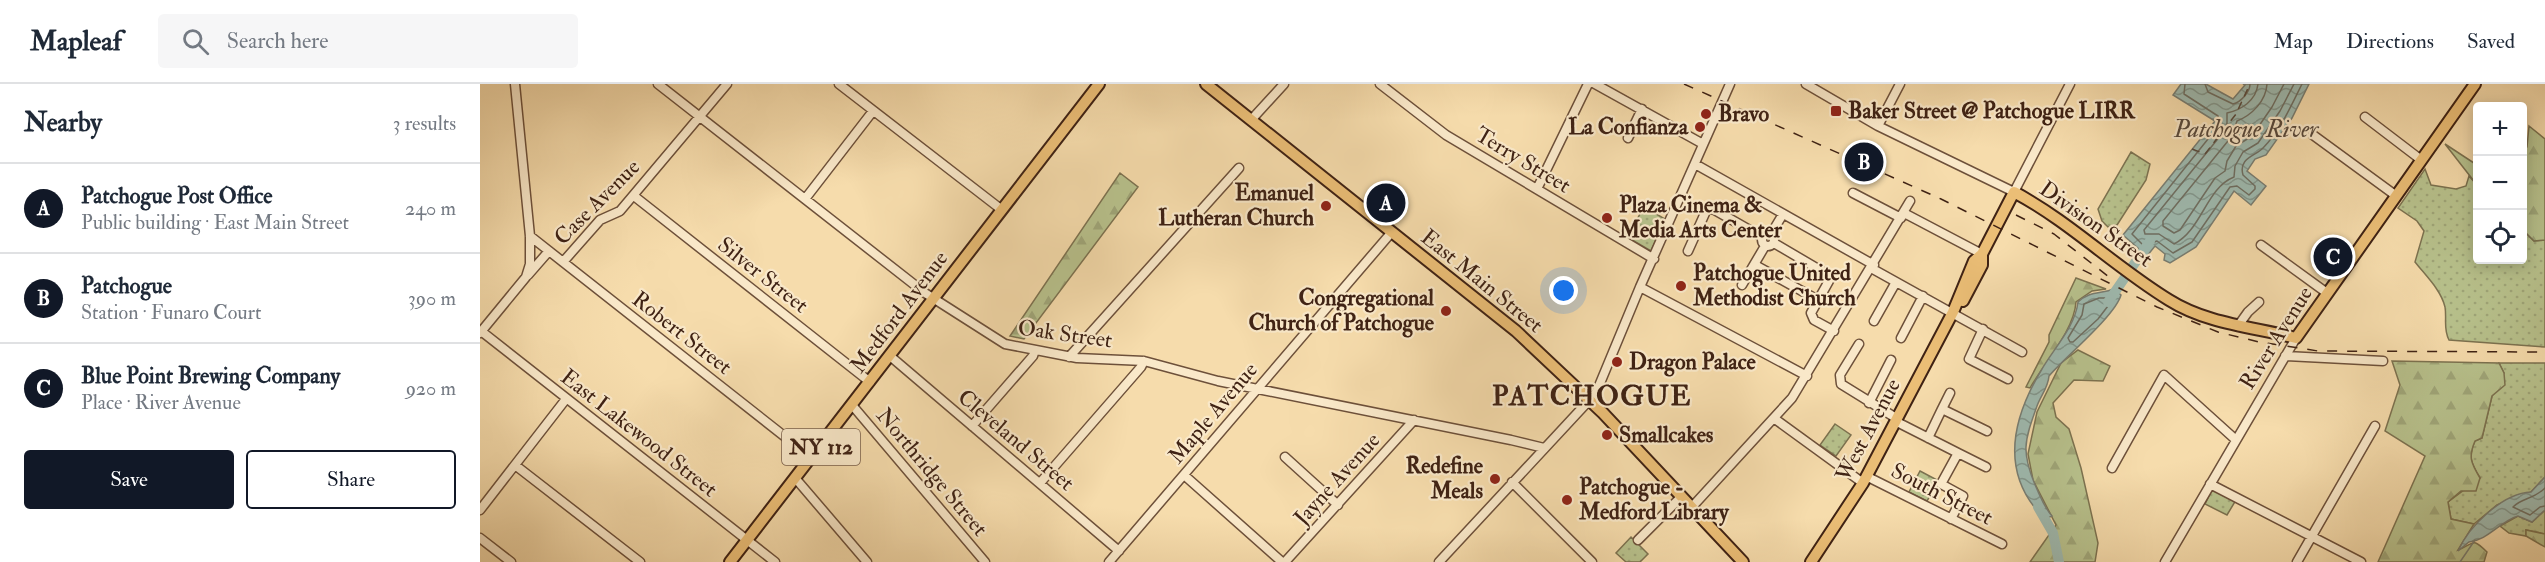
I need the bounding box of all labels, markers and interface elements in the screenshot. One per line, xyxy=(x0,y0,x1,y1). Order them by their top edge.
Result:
search box xyxy=(158,14,578,68)
text: Mapleaf xyxy=(30,24,122,59)
icon: search xyxy=(179,25,212,58)
text: Search here xyxy=(227,27,328,55)
text: Map xyxy=(2273,28,2313,55)
text: Directions xyxy=(2346,28,2434,55)
text: Saved xyxy=(2467,28,2515,55)
place label: Baker Street @ Patchogue LIRR xyxy=(1848,97,2136,126)
place label: Bravo xyxy=(1718,100,1770,128)
map controls xyxy=(2473,102,2527,264)
button: + xyxy=(2473,102,2527,156)
marker: Baker Street @ Patchogue LIRR xyxy=(1829,104,1843,118)
text: Nearby xyxy=(24,107,102,139)
marker: Bravo xyxy=(1699,107,1713,121)
text: 3 results xyxy=(393,111,456,136)
place label: La Confianza xyxy=(1568,113,1689,141)
water label: Patchogue River xyxy=(2173,114,2319,145)
marker: La Confianza xyxy=(1693,120,1707,134)
street label: Terry Street xyxy=(1470,121,1576,199)
pin: B xyxy=(1844,140,1884,184)
street label: Case Avenue xyxy=(548,153,646,251)
button: − xyxy=(2473,156,2527,210)
street label: Division Street xyxy=(2034,175,2158,273)
place label: Emanuel Lutheran Church xyxy=(1158,179,1314,232)
pin: A xyxy=(1366,180,1406,226)
text: Patchogue Post Office xyxy=(81,182,273,210)
place label: Plaza Cinema & Media Arts Center xyxy=(1618,191,1783,244)
text: A xyxy=(37,196,50,221)
text: 240 m xyxy=(405,196,456,221)
marker: Emanuel Lutheran Church xyxy=(1319,199,1333,213)
text: Public building · East Main Street xyxy=(81,210,349,235)
button: locate xyxy=(2473,210,2527,264)
marker: Plaza Cinema & Media Arts Center xyxy=(1600,211,1614,225)
street label: East Main Street xyxy=(1415,223,1549,339)
street label: Silver Street xyxy=(712,231,814,319)
pin: C xyxy=(2314,234,2352,279)
street label: Medford Avenue xyxy=(844,245,954,379)
place label: Patchogue United Methodist Church xyxy=(1692,259,1856,312)
text: Patchogue xyxy=(81,272,172,300)
your location xyxy=(1549,276,1578,305)
marker: Patchogue United Methodist Church xyxy=(1674,279,1688,293)
street label: River Avenue xyxy=(2233,281,2319,395)
place label: Congregational Church of Patchogue xyxy=(1249,284,1435,338)
street label: Robert Street xyxy=(626,285,738,381)
text: B xyxy=(37,286,50,311)
text: 390 m xyxy=(408,286,456,311)
text: Station · Funaro Court xyxy=(81,300,262,325)
marker: Congregational Church of Patchogue xyxy=(1439,304,1453,318)
street label: Oak Street xyxy=(1016,314,1114,354)
place label: Dragon Palace xyxy=(1629,348,1756,377)
marker: Dragon Palace xyxy=(1610,355,1624,369)
street label: Maple Avenue xyxy=(1162,356,1264,470)
text: Blue Point Brewing Company xyxy=(81,362,340,390)
street label: East Lakewood Street xyxy=(555,363,723,503)
street label: West Avenue xyxy=(1829,374,1907,487)
text: C xyxy=(36,376,51,401)
text: 920 m xyxy=(406,376,456,401)
district label: PATCHOGUE xyxy=(1492,379,1692,414)
street label: Cleveland Street xyxy=(952,383,1080,497)
text: Place · River Avenue xyxy=(81,390,241,415)
street label: Northridge Street xyxy=(870,402,994,542)
place label: Smallcakes xyxy=(1619,421,1714,449)
street label: Jayne Avenue xyxy=(1287,427,1386,532)
marker: Smallcakes xyxy=(1600,428,1614,442)
road number: NY 112 xyxy=(782,429,860,465)
button: Save xyxy=(24,450,234,509)
button: Share xyxy=(246,450,456,509)
place label: Redefine Meals xyxy=(1406,452,1484,505)
street label: South Street xyxy=(1886,456,1998,532)
marker: Redefine Meals xyxy=(1488,472,1502,486)
place label: Patchogue - Medford Library xyxy=(1578,473,1730,527)
marker: Patchogue - Medford Library xyxy=(1560,493,1574,507)

